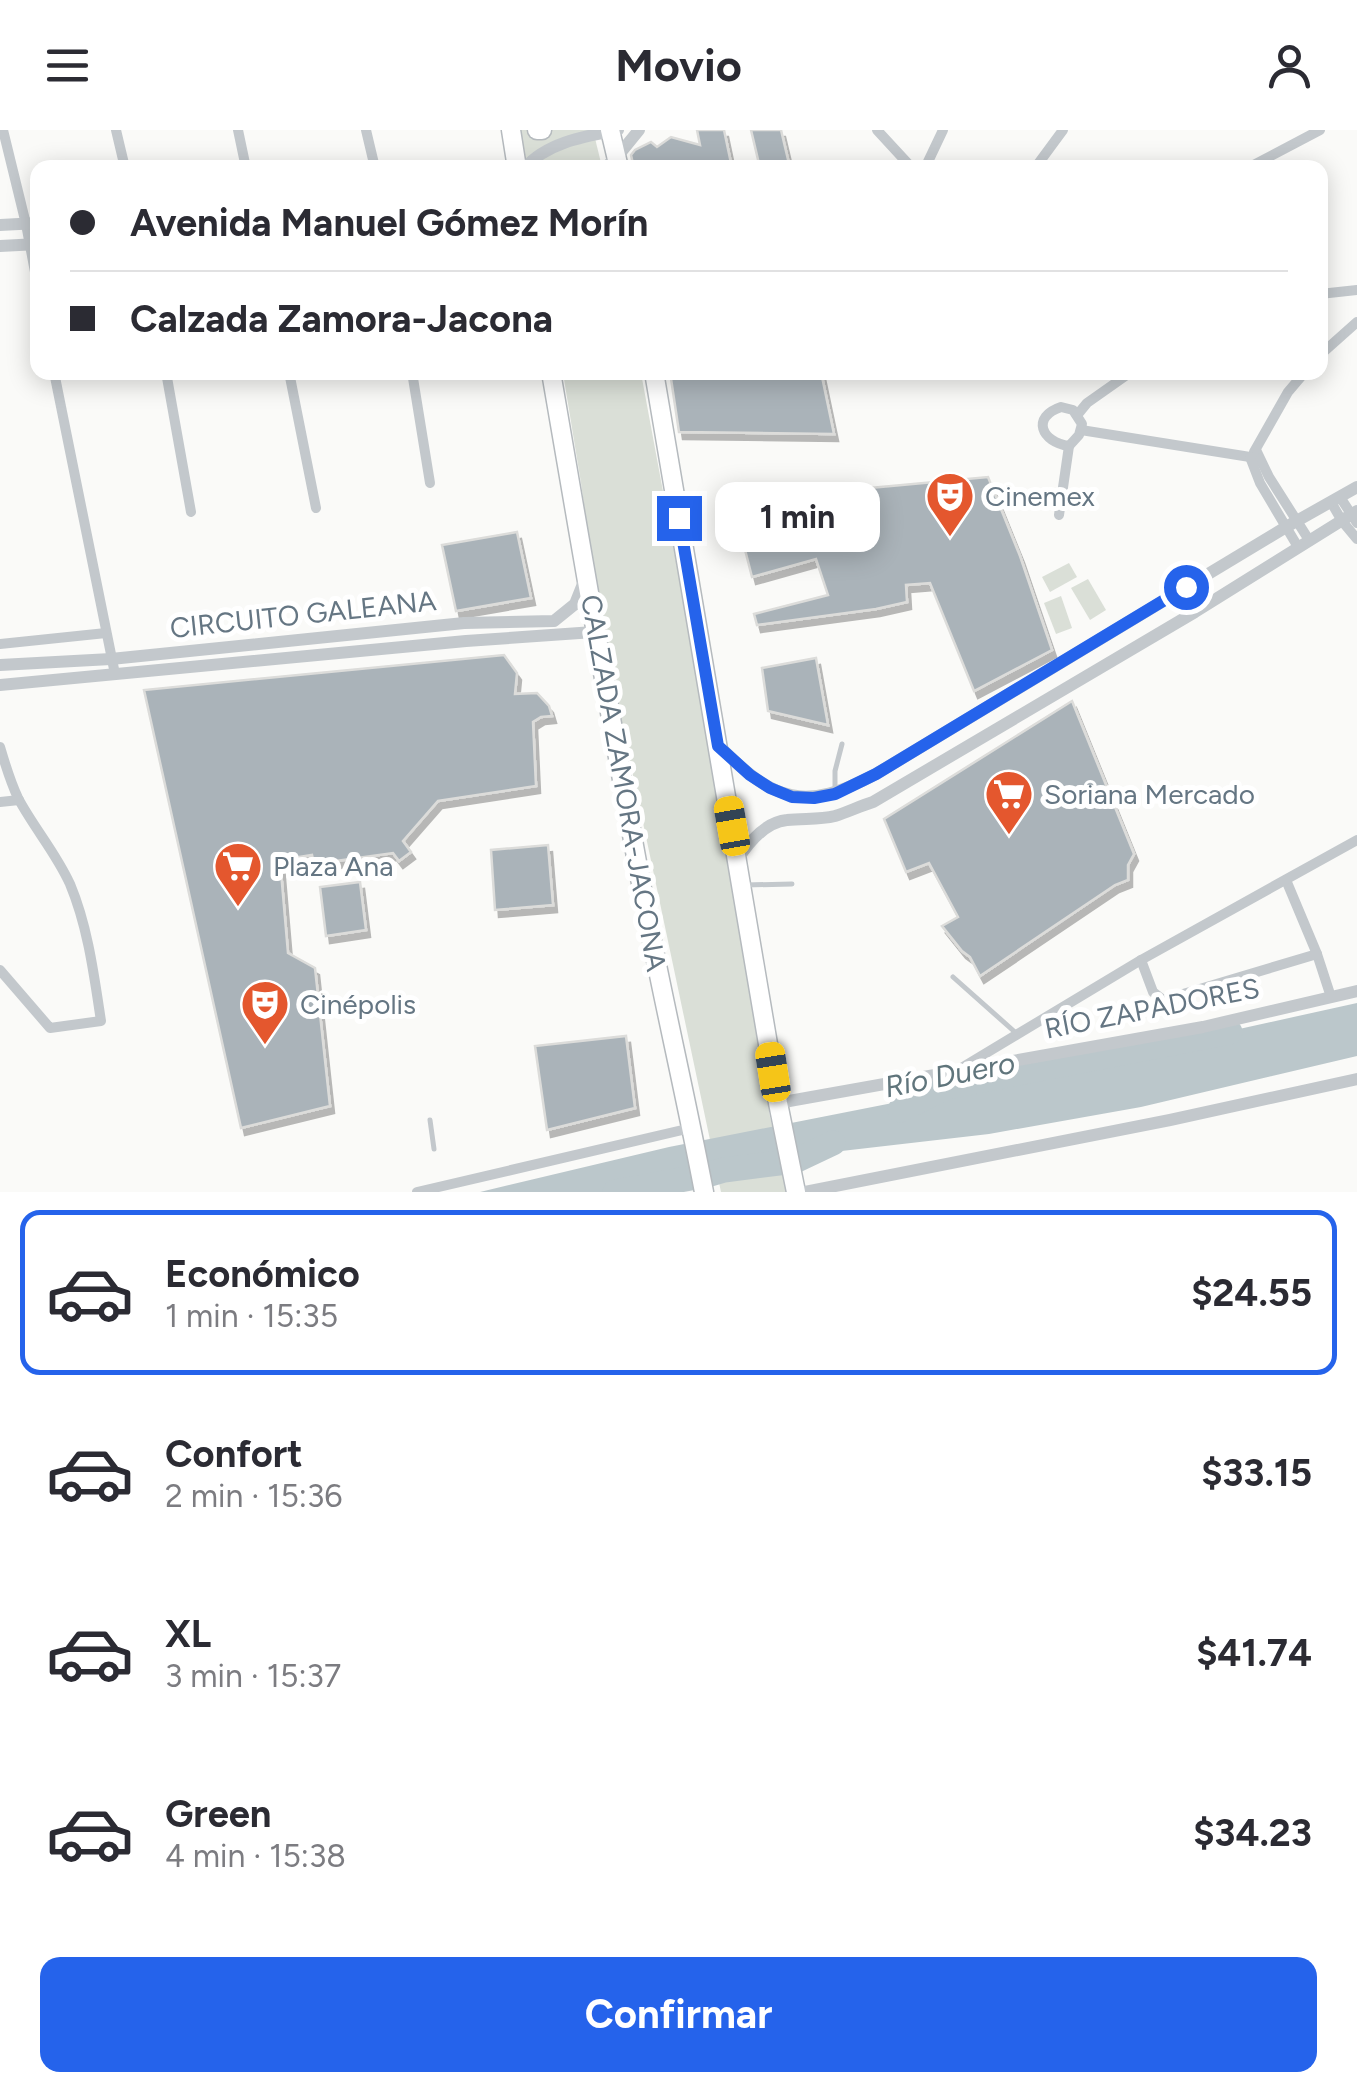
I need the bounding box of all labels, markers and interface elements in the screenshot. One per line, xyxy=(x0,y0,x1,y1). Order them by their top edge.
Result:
icon: menu xyxy=(40,38,95,93)
text: Movio xyxy=(615,38,742,92)
icon: person xyxy=(1262,38,1317,93)
text: Avenida Manuel Gómez Morín xyxy=(130,200,648,246)
text: Calzada Zamora-Jacona xyxy=(130,296,553,342)
theatre icon: Cinemex xyxy=(924,470,976,538)
place label: Cinemex xyxy=(985,479,1096,513)
callout: 1 min xyxy=(714,483,879,553)
route end xyxy=(657,496,702,541)
text: 1 min xyxy=(760,498,835,536)
route start xyxy=(1164,565,1209,610)
street label: CIRCUITO GALEANA xyxy=(168,583,438,645)
street label: CALZADA ZAMORA-JACONA xyxy=(574,592,674,974)
supermarket icon: Soriana Mercado xyxy=(983,768,1035,836)
place label: Soriana Mercado xyxy=(1044,777,1255,811)
car xyxy=(712,794,752,858)
supermarket icon: Plaza Ana xyxy=(212,840,264,908)
place label: Plaza Ana xyxy=(273,849,393,883)
street label: RÍO ZAPADORES xyxy=(1042,971,1262,1045)
theatre icon: Cinépolis xyxy=(239,978,291,1046)
place label: Cinépolis xyxy=(300,987,416,1021)
car xyxy=(753,1040,793,1104)
water label: Río Duero xyxy=(882,1044,1018,1105)
icon: car xyxy=(45,1248,135,1338)
text: Económico xyxy=(165,1251,360,1297)
text: $24.55 xyxy=(1191,1270,1312,1316)
text: 1 min · 15:35 xyxy=(165,1297,338,1335)
icon: car xyxy=(45,1428,135,1518)
text: Confort xyxy=(165,1431,302,1477)
text: $33.15 xyxy=(1201,1450,1312,1496)
text: 2 min · 15:36 xyxy=(165,1477,342,1515)
icon: car xyxy=(45,1608,135,1698)
text: XL xyxy=(165,1611,211,1657)
text: $41.74 xyxy=(1196,1630,1312,1676)
text: 3 min · 15:37 xyxy=(165,1657,341,1695)
icon: car xyxy=(45,1788,135,1878)
text: Green xyxy=(165,1791,271,1837)
text: $34.23 xyxy=(1193,1810,1312,1856)
text: 4 min · 15:38 xyxy=(165,1837,346,1875)
button: Confirmar xyxy=(40,1957,1317,2072)

